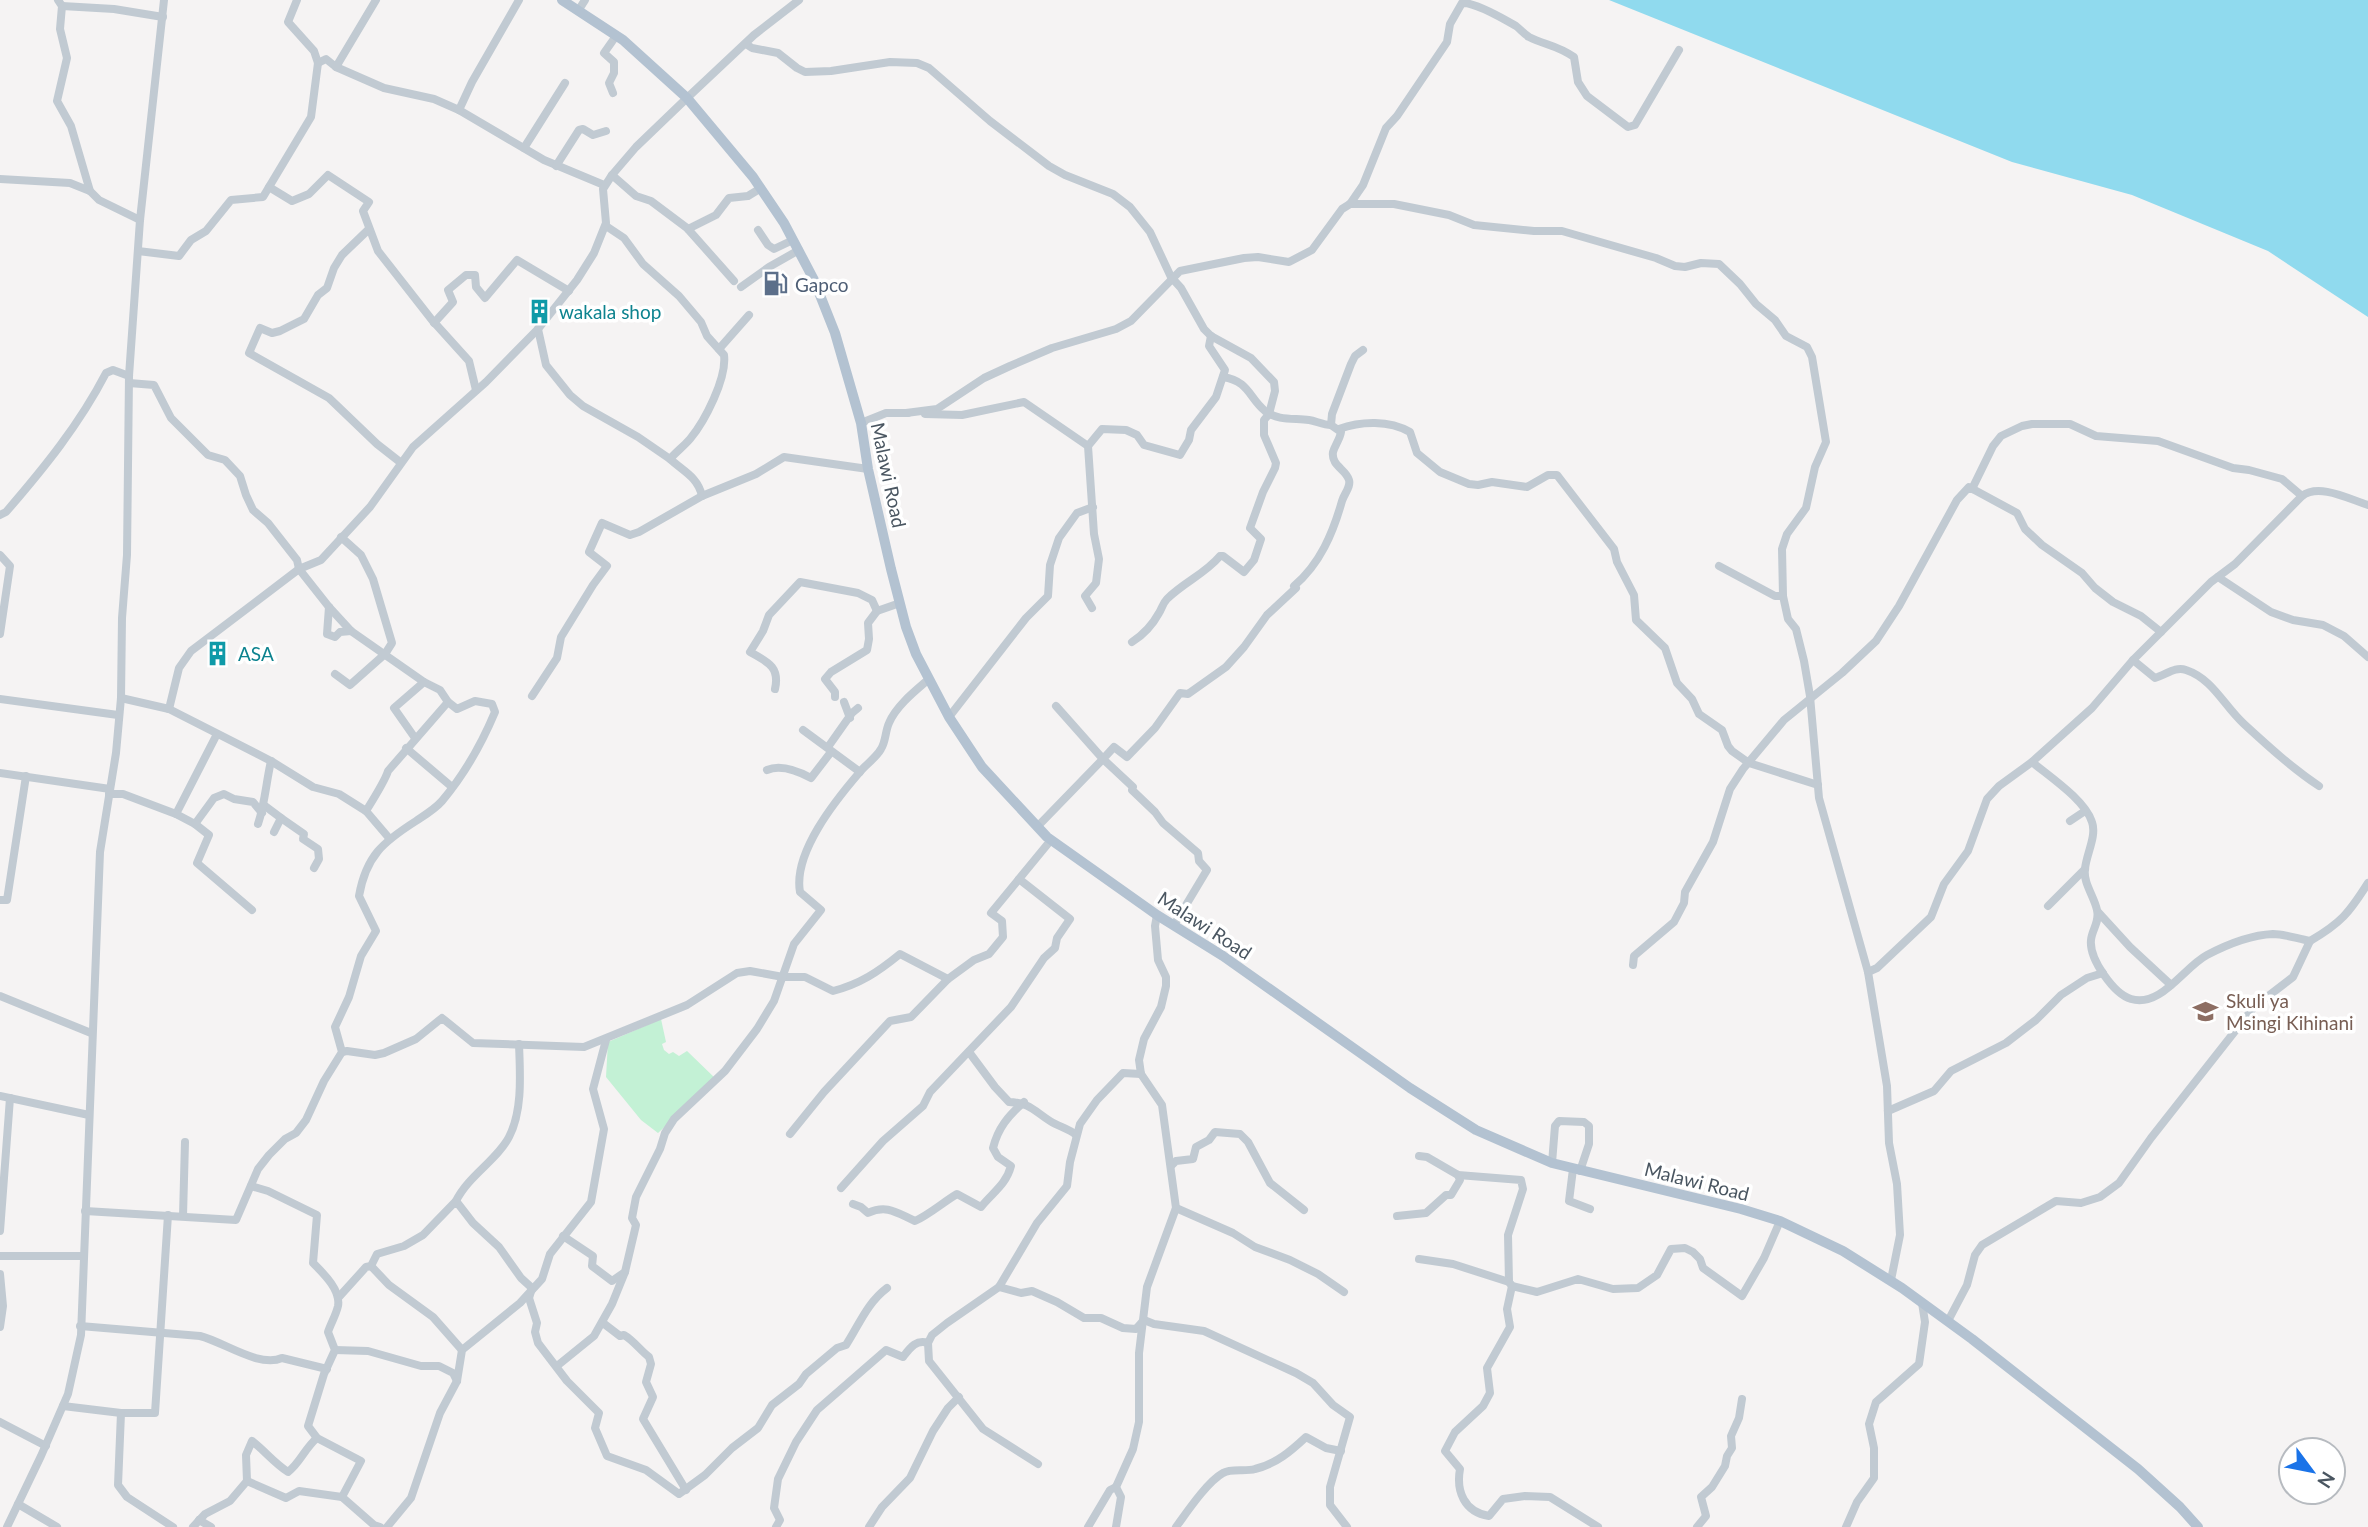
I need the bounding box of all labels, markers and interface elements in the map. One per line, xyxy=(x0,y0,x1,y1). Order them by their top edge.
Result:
fuel station icon: Gapco xyxy=(761,270,789,298)
place label: Gapco xyxy=(795,273,849,296)
building icon: wakala shop xyxy=(525,297,553,325)
place label: wakala shop xyxy=(559,300,661,323)
street label: Malawi Road xyxy=(867,420,911,530)
building icon: ASA xyxy=(204,639,232,667)
place label: ASA xyxy=(238,642,274,665)
street label: Malawi Road xyxy=(1154,886,1256,964)
place label: Skuli ya Msingi Kihinani xyxy=(2226,989,2354,1034)
school or university icon: Skuli ya Msingi Kihinani xyxy=(2192,997,2220,1025)
street label: Malawi Road xyxy=(1642,1157,1752,1205)
north arrow xyxy=(2277,1436,2347,1506)
text: N xyxy=(2313,1468,2340,1493)

